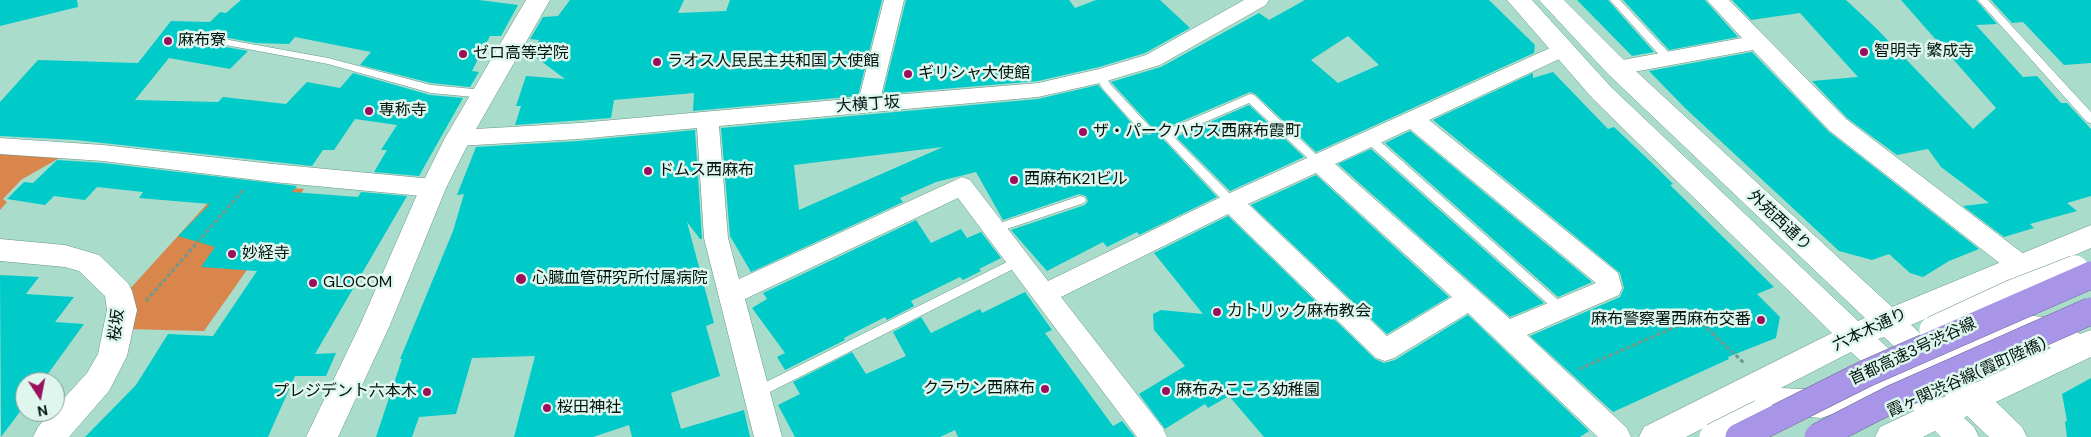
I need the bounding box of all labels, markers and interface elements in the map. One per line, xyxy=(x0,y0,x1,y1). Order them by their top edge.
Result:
place label: 麻布寮 xyxy=(178,31,226,51)
marker: 麻布寮 xyxy=(162,35,174,47)
place label: 智明寺 繁成寺 xyxy=(1874,42,1974,62)
place label: ゼロ高等学院 xyxy=(473,44,569,64)
marker: 智明寺 繁成寺 xyxy=(1858,46,1870,58)
marker: ゼロ高等学院 xyxy=(457,48,469,60)
place label: ラオス人民民主共和国 大使館 xyxy=(667,52,879,72)
marker: ラオス人民民主共和国 大使館 xyxy=(651,56,663,68)
place label: ギリシャ大使館 xyxy=(918,64,1030,84)
marker: ギリシャ大使館 xyxy=(902,68,914,80)
street label: 大横丁坂 xyxy=(835,93,901,117)
place label: 専称寺 xyxy=(379,101,427,121)
marker: 専称寺 xyxy=(363,105,375,117)
place label: ザ・パークハウス西麻布霞町 xyxy=(1093,122,1301,142)
marker: ザ・パークハウス西麻布霞町 xyxy=(1077,126,1089,138)
place label: ドムス西麻布 xyxy=(658,161,754,181)
marker: ドムス西麻布 xyxy=(642,165,654,177)
place label: 西麻布K21ビル xyxy=(1024,170,1128,190)
marker: 西麻布K21ビル xyxy=(1008,174,1020,186)
street label: 外苑西通り xyxy=(1743,187,1815,255)
place label: 妙経寺 xyxy=(242,244,290,264)
marker: 妙経寺 xyxy=(226,248,238,260)
place label: 心臓血管研究所付属病院 xyxy=(532,269,708,289)
marker: 心臓血管研究所付属病院 xyxy=(514,272,528,286)
place label: GLOCOM xyxy=(323,273,392,293)
marker: GLOCOM xyxy=(307,277,319,289)
place label: カトリック麻布教会 xyxy=(1227,302,1371,322)
street label: 六本木通り xyxy=(1830,304,1910,356)
marker: カトリック麻布教会 xyxy=(1211,306,1223,318)
street label: 桜坂 xyxy=(106,308,128,342)
place label: 麻布警察署西麻布交番 xyxy=(1591,310,1751,330)
marker: 麻布警察署西麻布交番 xyxy=(1755,314,1767,326)
street label: 首都高速3号渋谷線 xyxy=(1847,314,1979,390)
street label: 霞ヶ関渋谷線(霞町陸橋) xyxy=(1885,334,2049,422)
north arrow xyxy=(15,372,65,422)
place label: クラウン西麻布 xyxy=(923,379,1035,399)
place label: 麻布みこころ幼稚園 xyxy=(1176,381,1320,401)
place label: プレジデント六本木 xyxy=(273,382,417,402)
marker: クラウン西麻布 xyxy=(1039,383,1051,395)
marker: 麻布みこころ幼稚園 xyxy=(1160,385,1172,397)
marker: プレジデント六本木 xyxy=(421,386,433,398)
place label: 桜田神社 xyxy=(557,398,621,418)
text: N xyxy=(36,401,49,421)
marker: 桜田神社 xyxy=(541,402,553,414)

